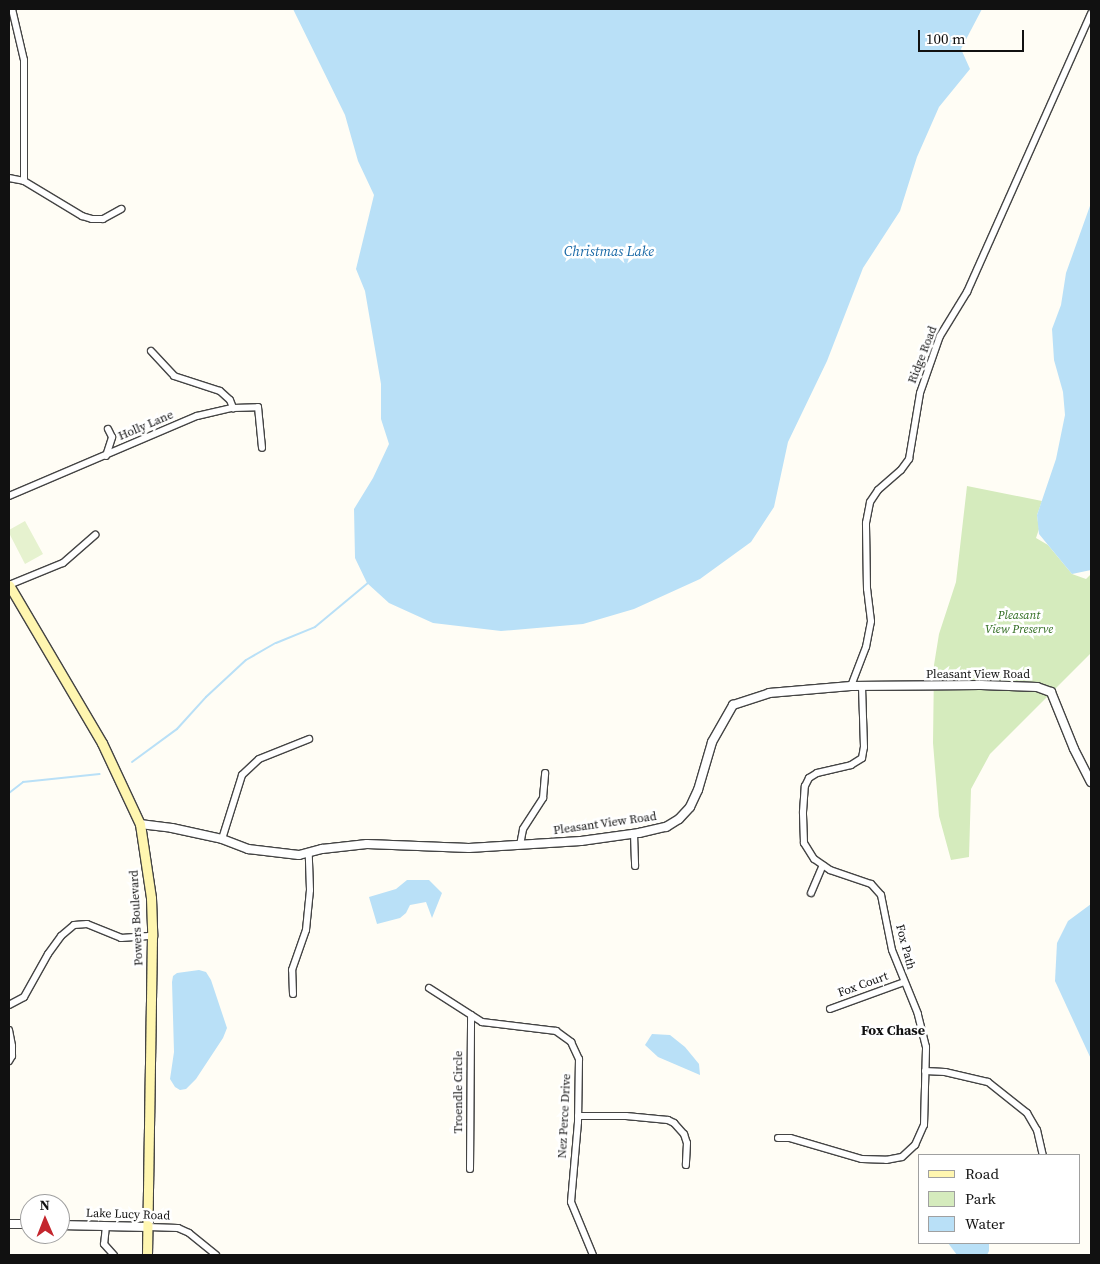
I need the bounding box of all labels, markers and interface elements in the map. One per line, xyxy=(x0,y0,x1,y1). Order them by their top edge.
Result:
scale bar xyxy=(920,20,1026,52)
text: 100 m xyxy=(926,28,966,49)
water label: Christmas Lake xyxy=(564,243,654,259)
street label: Ridge Road xyxy=(905,324,941,386)
street label: Holly Lane xyxy=(116,408,176,444)
park label: Pleasant View Preserve xyxy=(985,609,1053,637)
street label: Pleasant View Road xyxy=(926,668,1030,682)
street label: Pleasant View Road xyxy=(552,810,658,838)
street label: Powers Boulevard xyxy=(127,870,147,966)
street label: Fox Path xyxy=(892,923,918,971)
street label: Fox Court xyxy=(836,969,890,1001)
district label: Fox Chase xyxy=(861,1022,925,1038)
street label: Troendle Circle xyxy=(452,1051,466,1133)
street label: Nez Perce Drive xyxy=(556,1073,574,1159)
legend xyxy=(918,1154,1080,1244)
text: Road xyxy=(965,1163,999,1184)
text: Park xyxy=(965,1188,996,1209)
north arrow xyxy=(20,1194,70,1244)
text: N xyxy=(39,1195,50,1215)
street label: Lake Lucy Road xyxy=(86,1206,170,1224)
text: Water xyxy=(965,1213,1005,1234)

